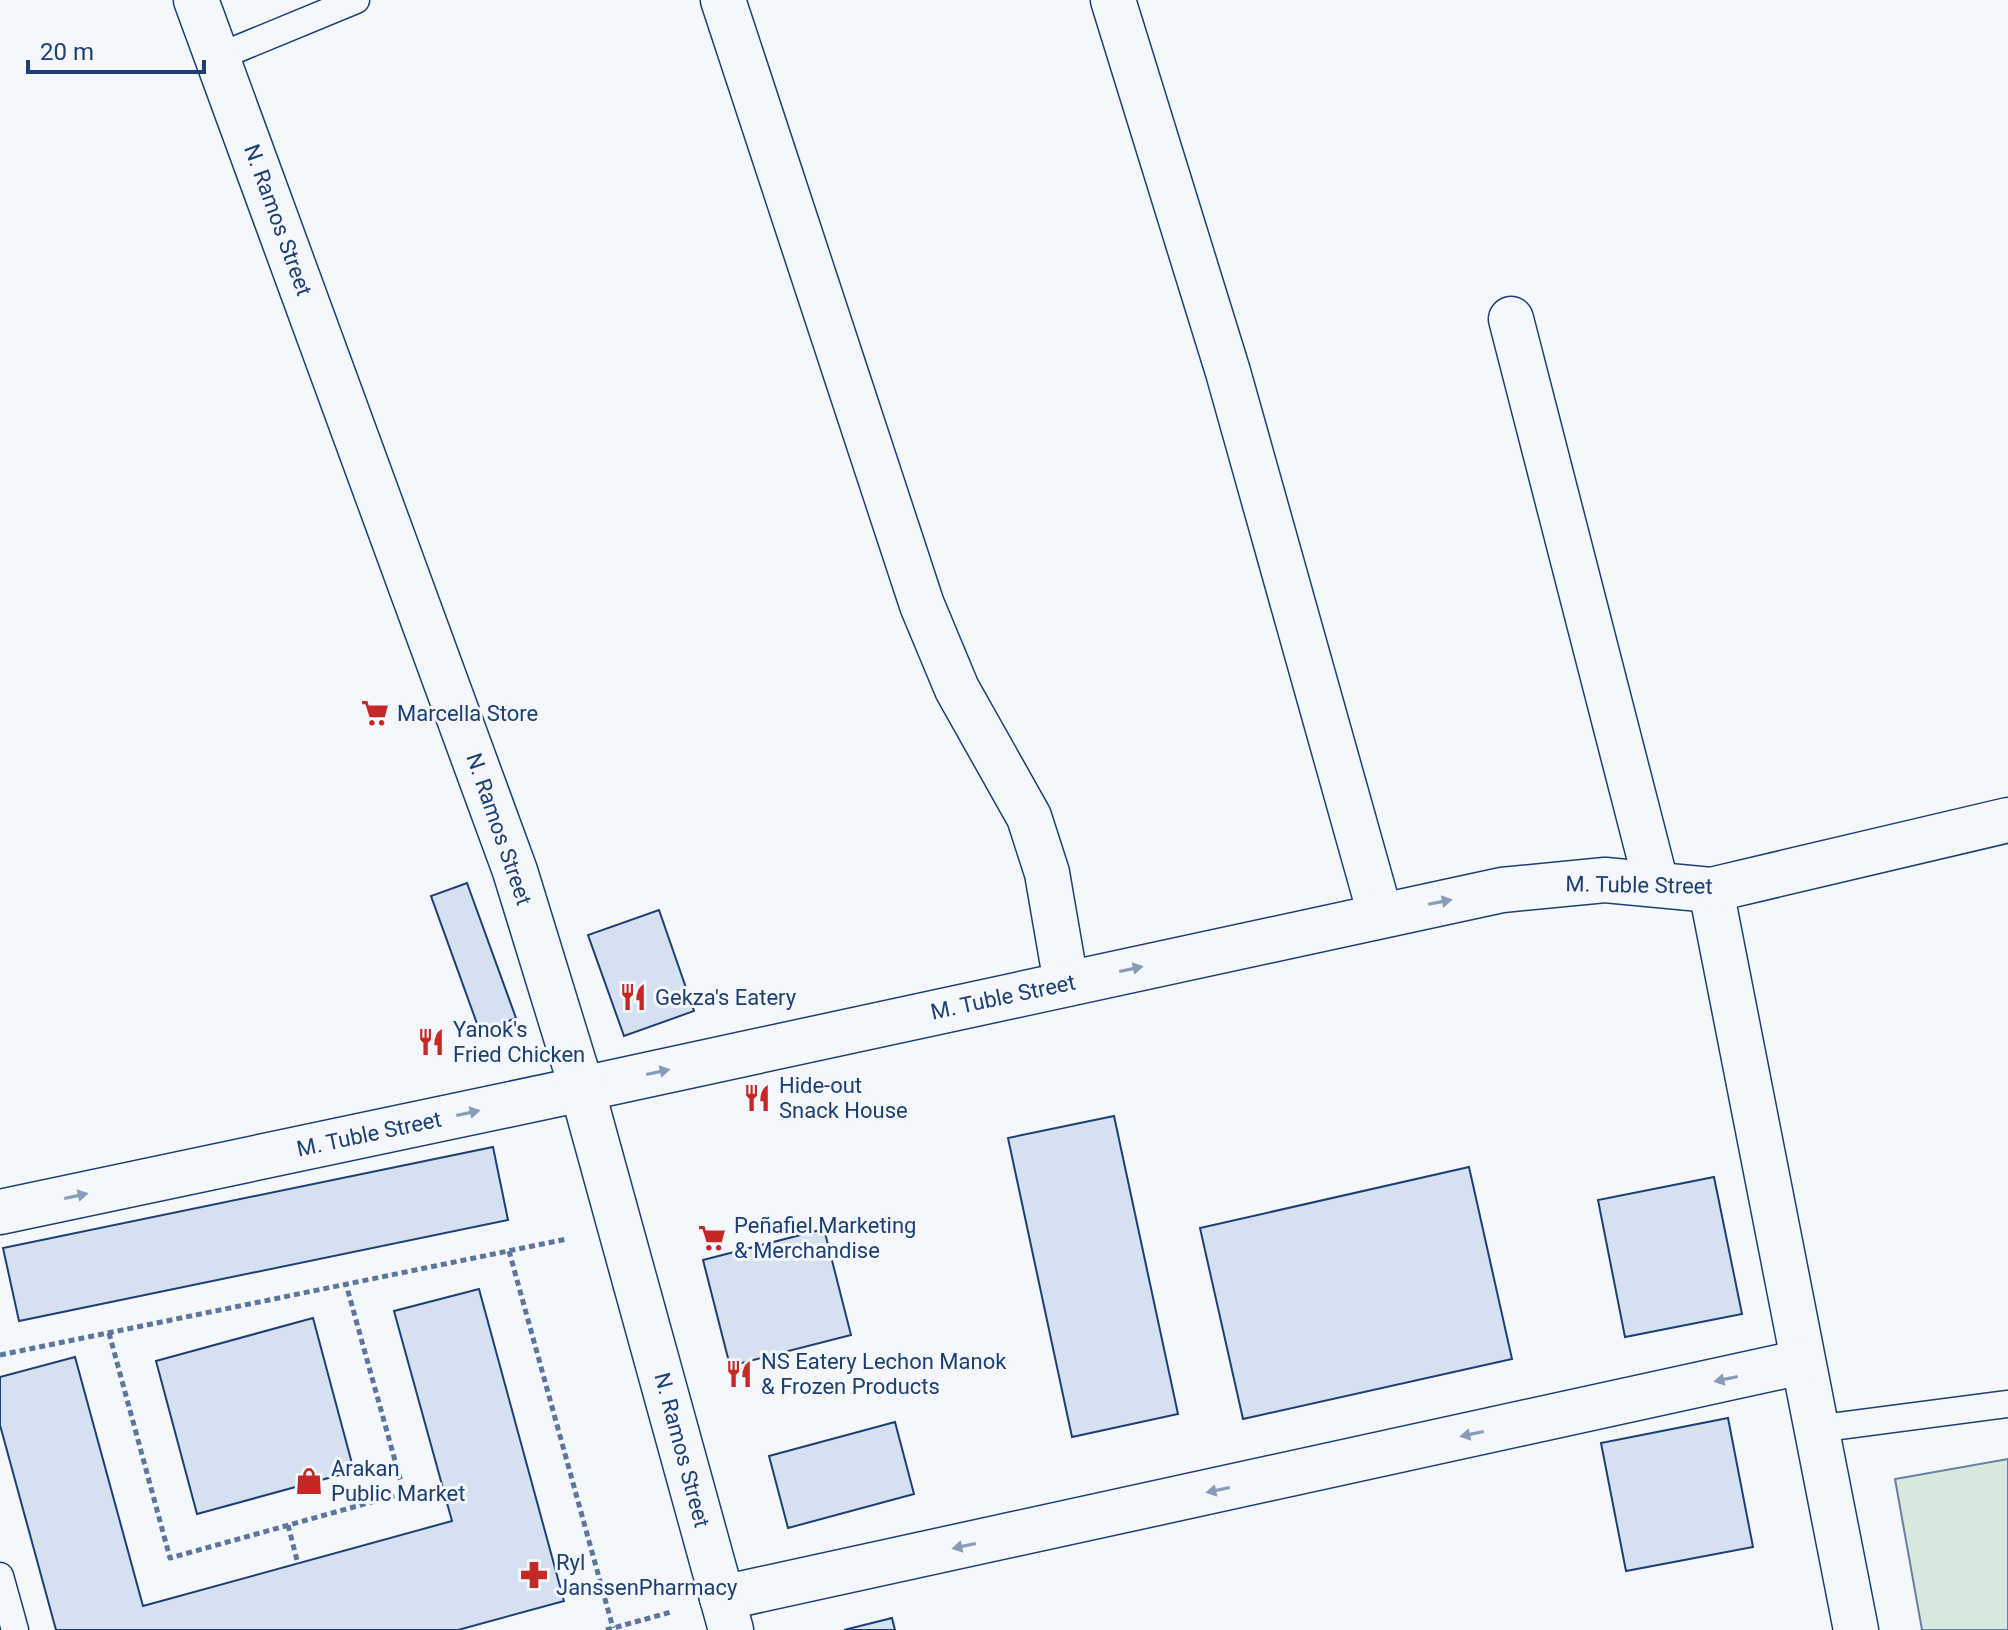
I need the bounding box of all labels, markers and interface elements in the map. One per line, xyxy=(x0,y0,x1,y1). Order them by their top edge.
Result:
scale bar xyxy=(28,24,204,74)
text: 20 m xyxy=(40,38,94,66)
street label: N. Ramos Street xyxy=(239,141,317,299)
supermarket icon: Marcella Store xyxy=(360,698,390,728)
place label: Marcella Store xyxy=(397,701,538,726)
street label: N. Ramos Street xyxy=(461,750,537,908)
street label: M. Tuble Street xyxy=(1565,871,1713,899)
one-way arrow xyxy=(1428,896,1453,908)
one-way arrow xyxy=(1119,962,1144,975)
street label: M. Tuble Street xyxy=(928,969,1078,1025)
restaurant icon: Gekza's Eatery xyxy=(618,982,648,1012)
place label: Gekza's Eatery xyxy=(655,985,797,1010)
place label: Yanok's Fried Chicken xyxy=(453,1017,585,1067)
restaurant icon: Yanok's Fried Chicken xyxy=(416,1027,446,1057)
one-way arrow xyxy=(646,1065,671,1078)
place label: Hide-out Snack House xyxy=(779,1073,908,1123)
restaurant icon: Hide-out Snack House xyxy=(742,1083,772,1113)
street label: M. Tuble Street xyxy=(294,1106,444,1162)
one-way arrow xyxy=(455,1106,480,1119)
one-way arrow xyxy=(64,1189,89,1202)
place label: Peñafiel Marketing & Merchandise xyxy=(734,1213,916,1263)
supermarket icon: Peñafiel Marketing & Merchandise xyxy=(697,1223,727,1253)
place label: NS Eatery Lechon Manok & Frozen Products xyxy=(761,1349,1007,1399)
restaurant icon: NS Eatery Lechon Manok & Frozen Products xyxy=(724,1359,754,1389)
street label: N. Ramos Street xyxy=(649,1370,715,1530)
one-way arrow xyxy=(1714,1373,1739,1385)
one-way arrow xyxy=(1460,1428,1485,1441)
place label: Arakan Public Market xyxy=(331,1456,465,1506)
shop icon: Arakan Public Market xyxy=(294,1466,324,1496)
one-way arrow xyxy=(1206,1484,1231,1497)
one-way arrow xyxy=(952,1540,977,1553)
place label: Ryl JanssenPharmacy xyxy=(556,1550,738,1600)
pharmacy icon: Ryl JanssenPharmacy xyxy=(519,1560,549,1590)

